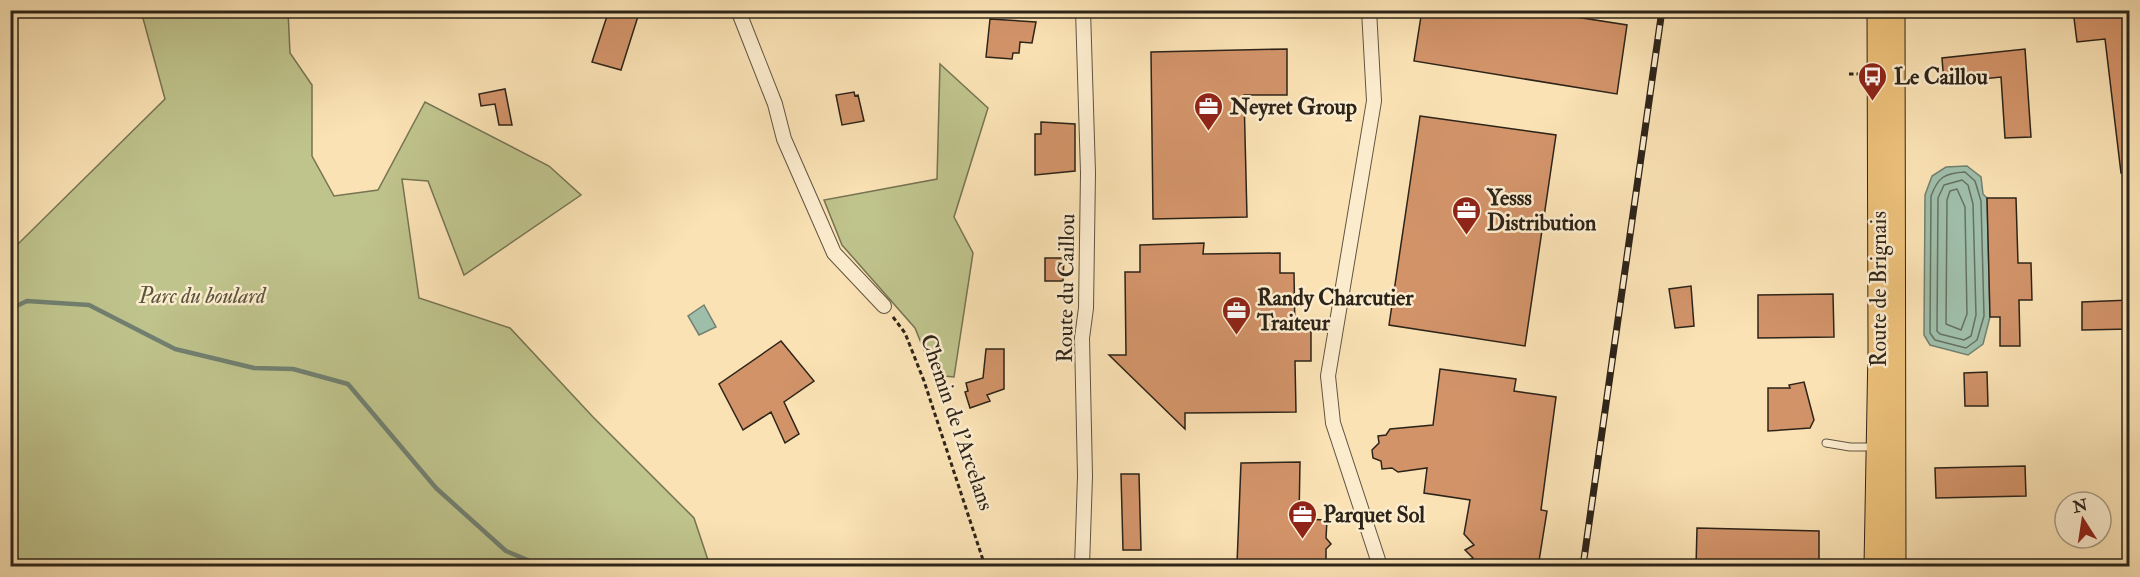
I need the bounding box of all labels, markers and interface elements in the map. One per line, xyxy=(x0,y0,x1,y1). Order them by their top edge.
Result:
bus stop icon: Le Caillou xyxy=(1857,60,1889,102)
place label: Le Caillou xyxy=(1894,63,1988,91)
office icon: Neyret Group xyxy=(1193,90,1225,132)
place label: Neyret Group xyxy=(1229,93,1357,122)
place label: Yesss Distribution xyxy=(1486,184,1597,237)
office icon: Yesss Distribution xyxy=(1450,194,1482,236)
street label: Route de Brignais xyxy=(1865,211,1893,367)
street label: Route du Caillou xyxy=(1051,213,1081,363)
park label: Parc du boulard xyxy=(137,282,267,310)
place label: Randy Charcutier Traiteur xyxy=(1256,284,1414,337)
office icon: Randy Charcutier Traiteur xyxy=(1220,294,1252,336)
street label: Chemin de l'Arcelans xyxy=(914,331,1000,514)
north arrow xyxy=(2053,490,2113,550)
text: N xyxy=(2070,495,2090,518)
office icon: Parquet Sol xyxy=(1286,498,1318,540)
place label: Parquet Sol xyxy=(1323,501,1425,530)

